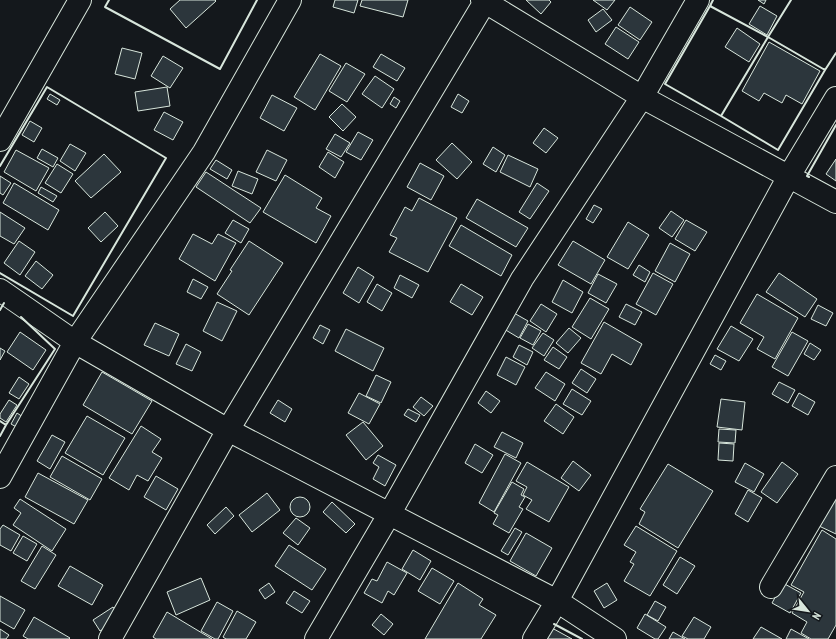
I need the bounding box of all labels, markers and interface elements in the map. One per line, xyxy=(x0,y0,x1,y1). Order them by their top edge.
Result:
north arrow xyxy=(788,591,828,631)
text: N xyxy=(809,610,824,622)

